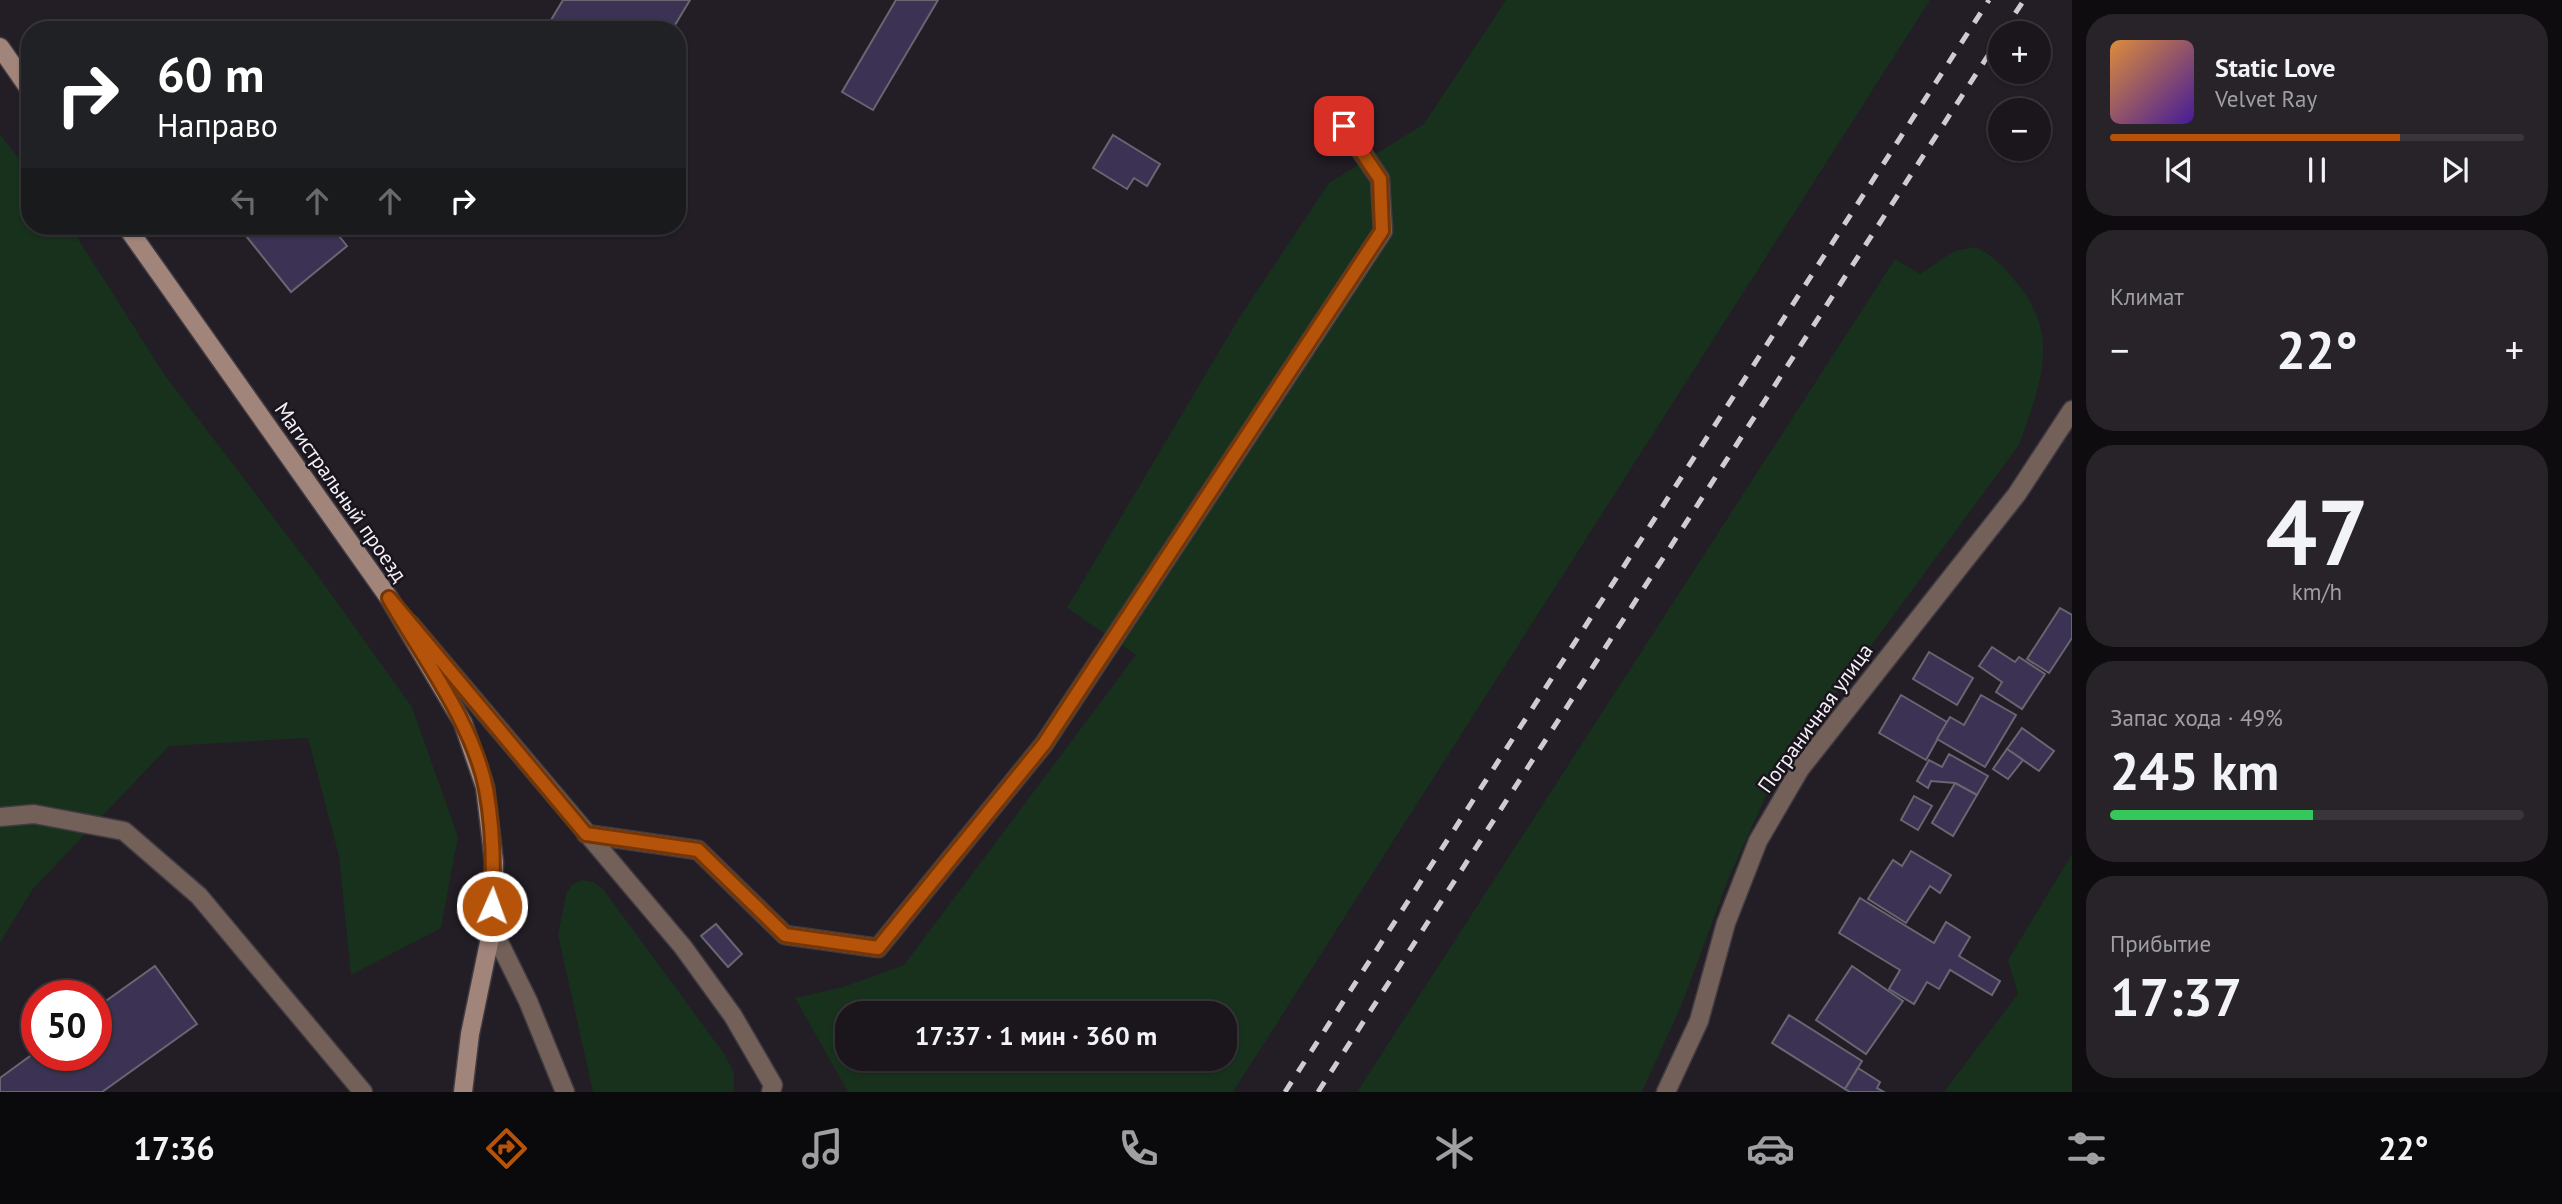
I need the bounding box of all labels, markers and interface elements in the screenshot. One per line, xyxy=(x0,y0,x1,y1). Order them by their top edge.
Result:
map controls xyxy=(1988,21,2051,161)
button: + xyxy=(1988,21,2051,84)
text: 60 m xyxy=(157,42,264,106)
icon: right xyxy=(42,49,133,140)
text: Static Love xyxy=(2215,51,2336,84)
text: Velvet Ray xyxy=(2215,84,2317,113)
pin xyxy=(1314,96,1374,156)
button: − xyxy=(1988,98,2051,161)
text: Направо xyxy=(157,104,278,146)
icon: arrive xyxy=(1325,107,1363,145)
icon: previous xyxy=(2160,151,2198,189)
icon: pause xyxy=(2298,151,2336,189)
icon: next xyxy=(2436,151,2474,189)
icon: left xyxy=(225,182,263,220)
icon: ahead xyxy=(298,182,336,220)
icon: ahead xyxy=(371,182,409,220)
icon: right xyxy=(444,182,482,220)
text: Климат xyxy=(2110,282,2184,311)
text: 22° xyxy=(2276,316,2358,383)
text: − xyxy=(2110,325,2129,374)
text: + xyxy=(2505,325,2524,374)
street label: Магистральный проезд xyxy=(269,397,413,587)
text: 47 xyxy=(2265,472,2369,590)
text: km/h xyxy=(2292,577,2342,606)
street label: Пограничная улица xyxy=(1752,638,1878,798)
text: Запас хода · 49% xyxy=(2110,703,2283,732)
text: 245 km xyxy=(2110,737,2279,804)
position arrow xyxy=(455,869,529,943)
text: Прибытие xyxy=(2110,929,2211,958)
text: 17:37 xyxy=(2110,963,2242,1030)
speed limit sign: 50 xyxy=(21,980,112,1071)
text: 17:37 · 1 мин · 360 m xyxy=(915,1019,1157,1052)
icon: directions xyxy=(482,1124,531,1173)
icon: music xyxy=(798,1124,847,1173)
icon: phone xyxy=(1114,1124,1163,1173)
icon: climate xyxy=(1430,1124,1479,1173)
icon: car xyxy=(1746,1124,1795,1173)
icon: filters xyxy=(2062,1124,2111,1173)
text: 17:36 xyxy=(134,1127,215,1169)
text: 22° xyxy=(2378,1127,2428,1169)

